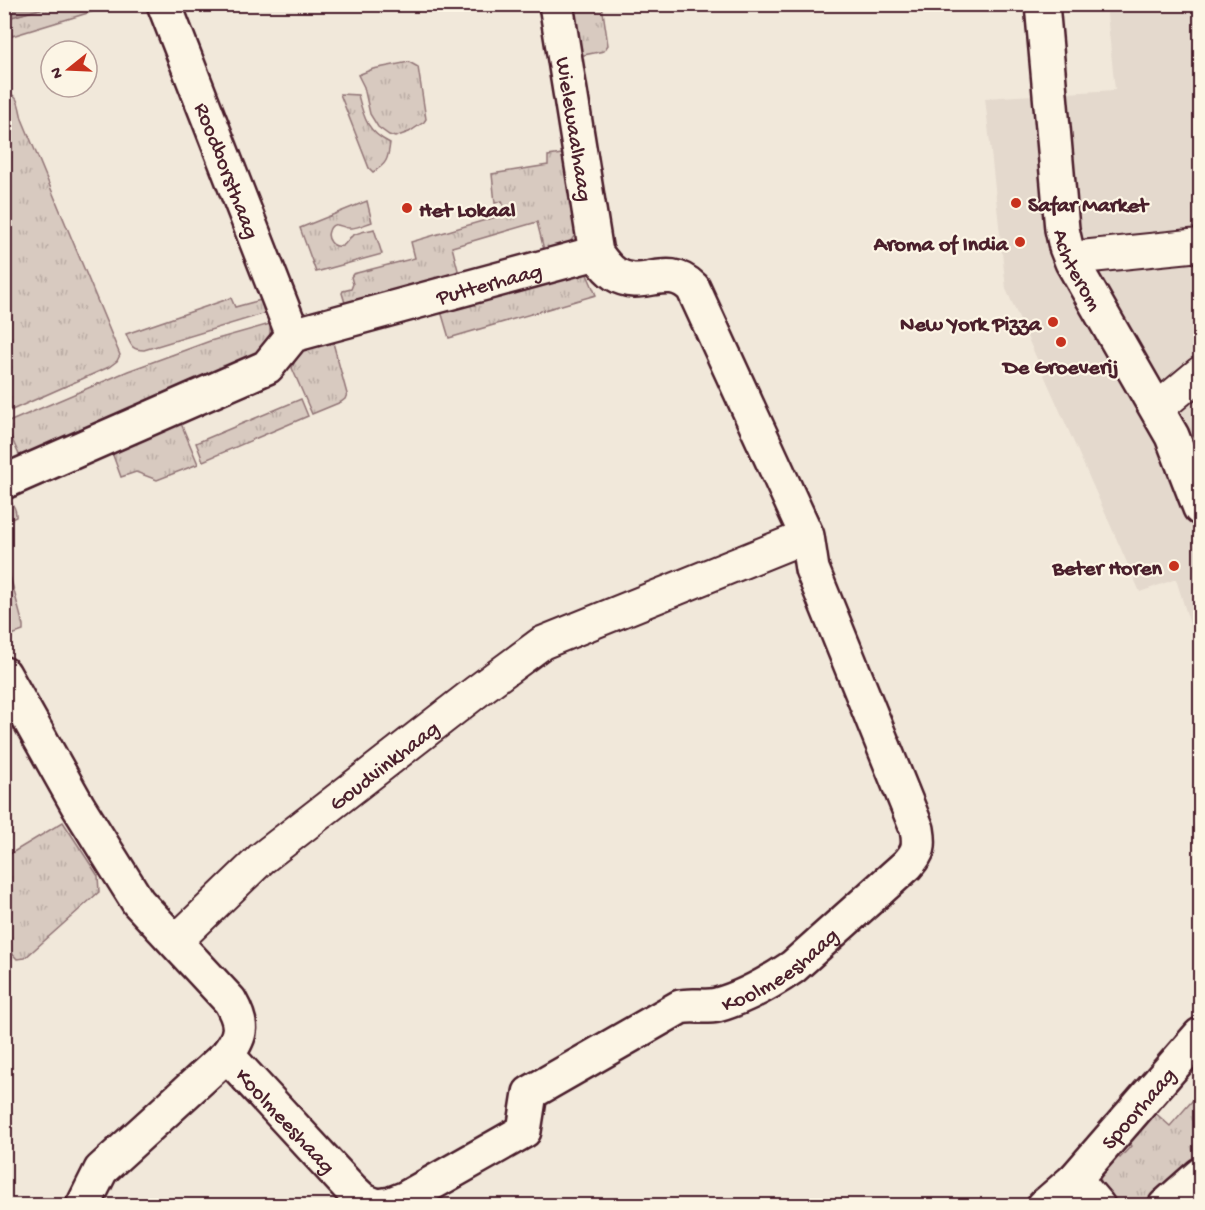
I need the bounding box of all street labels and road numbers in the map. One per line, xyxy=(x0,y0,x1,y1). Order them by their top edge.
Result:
street label: Wielewaalhaag xyxy=(548,55,596,204)
street label: Roodborsthaag xyxy=(187,100,263,243)
street label: Achterom xyxy=(1045,227,1107,317)
street label: Putterhaag xyxy=(433,259,545,313)
street label: Goudvinkhaag xyxy=(325,717,446,818)
street label: Koolmeeshaag xyxy=(719,924,845,1020)
street label: Koolmeeshaag xyxy=(228,1064,339,1181)
street label: Spoorhaag xyxy=(1097,1064,1183,1156)

